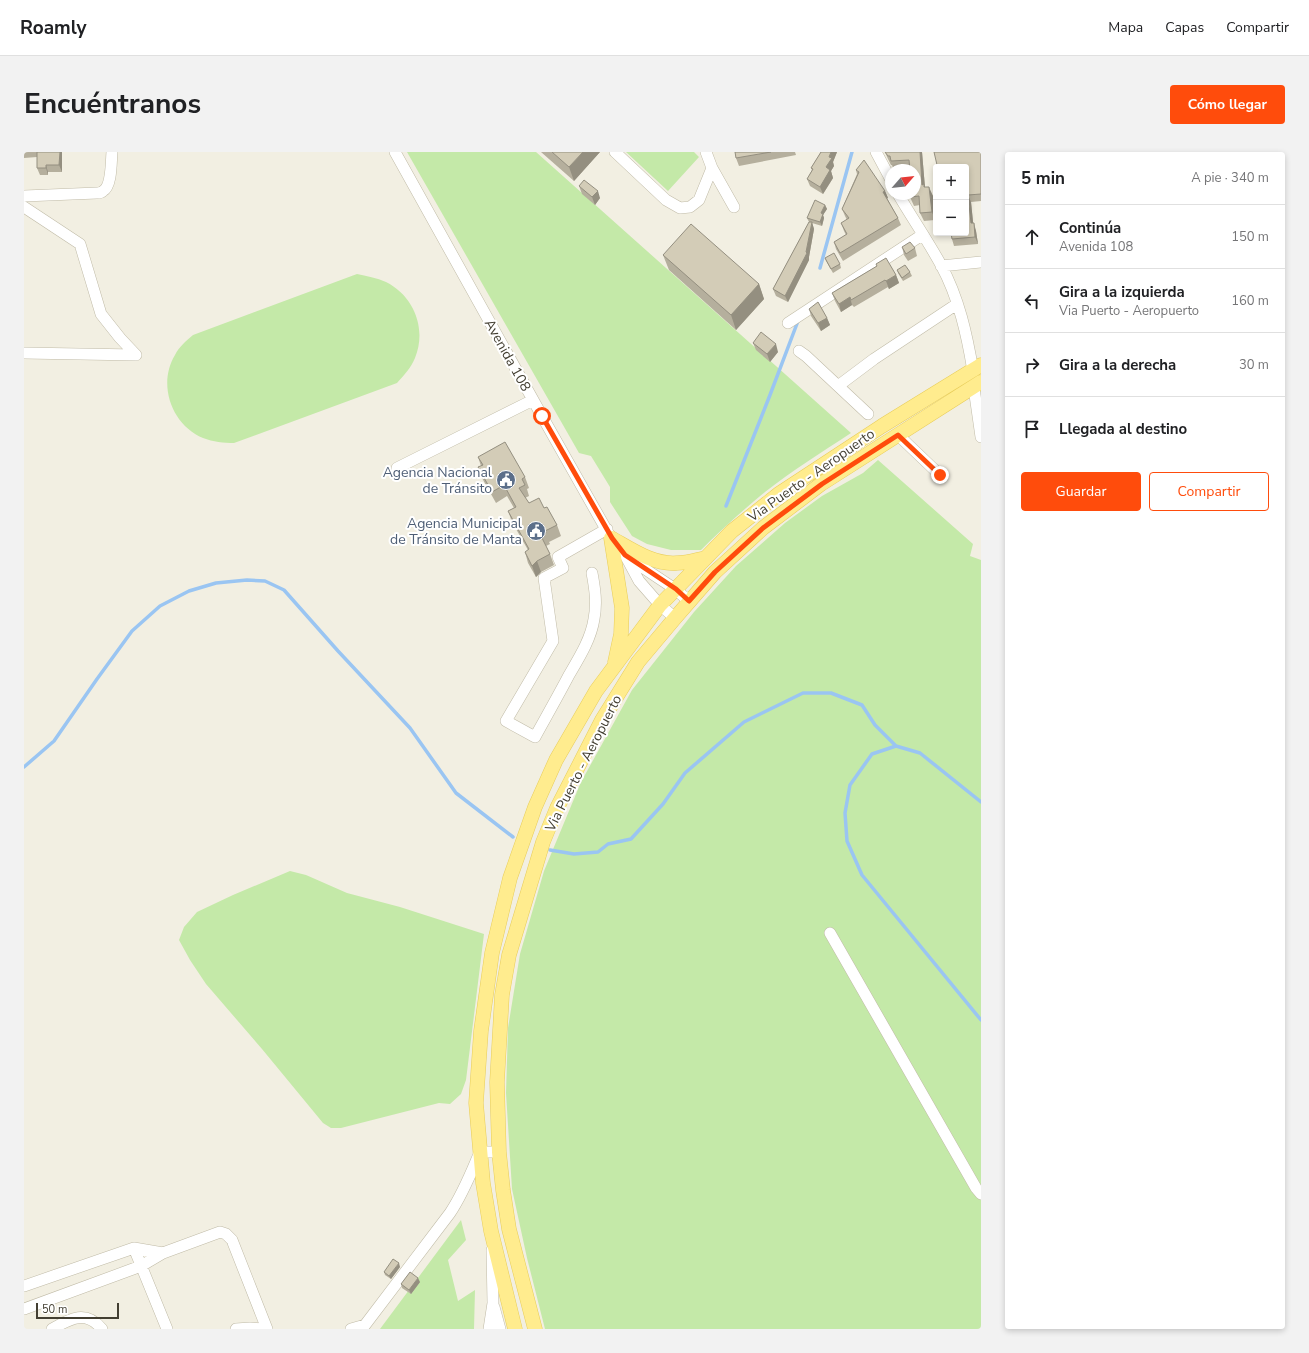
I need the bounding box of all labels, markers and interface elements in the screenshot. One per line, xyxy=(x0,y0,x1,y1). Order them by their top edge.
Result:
text: Roamly xyxy=(20,15,87,41)
text: Mapa xyxy=(1108,18,1143,37)
text: Capas xyxy=(1165,18,1204,37)
text: Compartir xyxy=(1226,18,1289,37)
text: Encuéntranos xyxy=(24,85,201,123)
button: Cómo llegar xyxy=(1170,85,1285,124)
north arrow xyxy=(885,164,921,200)
map controls xyxy=(933,164,969,236)
button: + xyxy=(933,164,969,200)
text: 5 min xyxy=(1021,167,1065,190)
text: A pie · 340 m xyxy=(1191,169,1269,187)
button: − xyxy=(933,200,969,236)
text: Continúa xyxy=(1059,218,1121,238)
icon: ahead xyxy=(1021,226,1043,248)
text: 150 m xyxy=(1231,228,1269,246)
text: Avenida 108 xyxy=(1059,238,1133,256)
text: Gira a la izquierda xyxy=(1059,282,1185,302)
icon: left xyxy=(1021,290,1043,312)
text: 160 m xyxy=(1231,292,1269,310)
text: Via Puerto - Aeropuerto xyxy=(1059,302,1199,320)
street label: Avenida 108 xyxy=(480,316,535,395)
icon: right xyxy=(1021,354,1043,376)
text: Gira a la derecha xyxy=(1059,355,1176,375)
text: 30 m xyxy=(1239,356,1269,374)
route start xyxy=(533,407,551,425)
icon: arrive xyxy=(1021,418,1043,440)
text: Llegada al destino xyxy=(1059,419,1187,439)
street label: Via Puerto - Aeropuerto xyxy=(743,424,879,527)
place label: Agencia Nacional de Tránsito xyxy=(383,463,493,498)
route end xyxy=(931,466,949,484)
public building icon: Agencia Nacional de Tránsito xyxy=(495,469,517,491)
button: Guardar xyxy=(1021,472,1141,511)
button: Compartir xyxy=(1149,472,1269,511)
place label: Agencia Municipal de Tránsito de Manta xyxy=(390,514,523,549)
public building icon: Agencia Municipal de Tránsito de Manta xyxy=(525,520,547,542)
street label: Via Puerto - Aeropuerto xyxy=(540,692,626,836)
scale bar xyxy=(36,1301,119,1320)
text: 50 m xyxy=(42,1302,67,1317)

